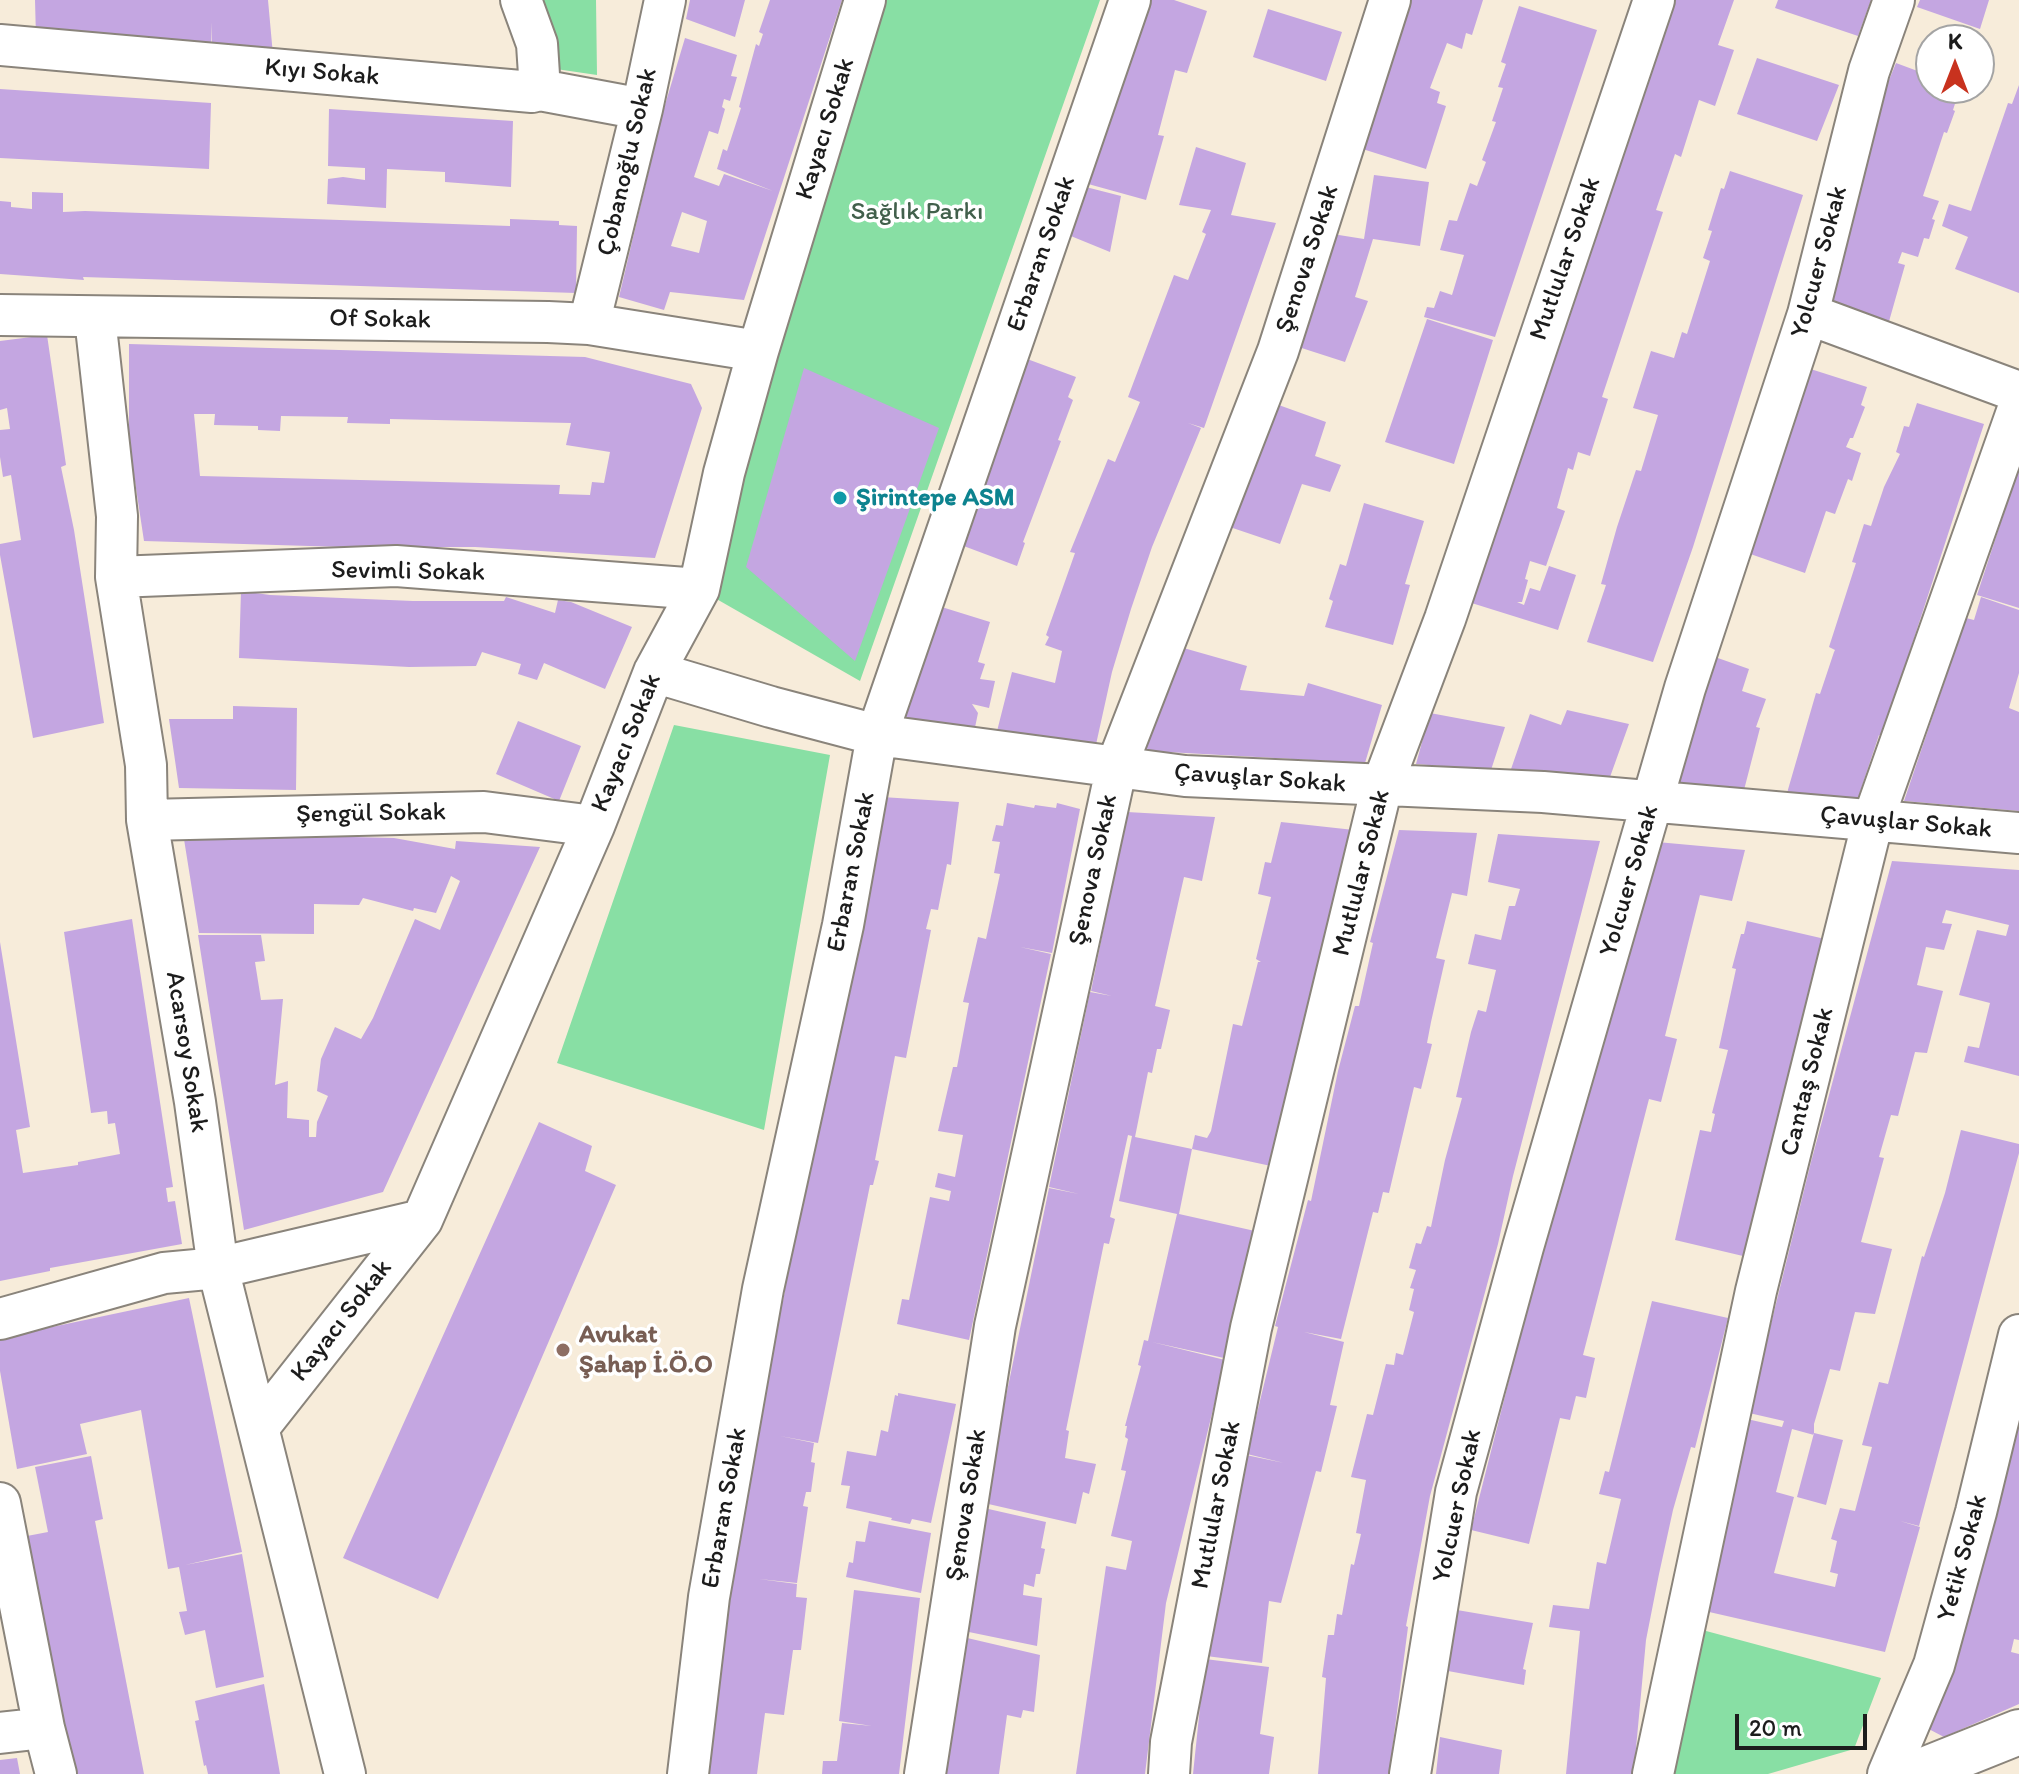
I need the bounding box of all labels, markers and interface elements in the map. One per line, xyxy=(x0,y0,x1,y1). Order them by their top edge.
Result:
north arrow xyxy=(1915,24,1995,104)
text: K xyxy=(1948,28,1962,55)
street label: Kıyı Sokak xyxy=(263,52,381,94)
street label: Kayacı Sokak xyxy=(790,54,862,204)
street label: Çobanoğlu Sokak xyxy=(591,65,665,259)
street label: Erbaran Sokak xyxy=(1001,172,1083,336)
street label: Mutlular Sokak xyxy=(1523,173,1609,345)
street label: Şenova Sokak xyxy=(1269,181,1347,337)
street label: Yolcuer Sokak xyxy=(1785,183,1855,341)
park label: Sağlık Parkı xyxy=(851,196,983,228)
street label: Of Sokak xyxy=(329,304,431,336)
place label: Şirintepe ASM xyxy=(856,482,1015,514)
marker: Şirintepe ASM xyxy=(831,489,849,507)
street label: Sevimli Sokak xyxy=(331,555,485,589)
street label: Kayacı Sokak xyxy=(585,669,669,817)
street label: Çavuşlar Sokak xyxy=(1173,757,1347,801)
street label: Mutlular Sokak xyxy=(1326,786,1398,960)
street label: Erbaran Sokak xyxy=(821,789,883,955)
street label: Şenova Sokak xyxy=(1063,792,1125,948)
street label: Şengül Sokak xyxy=(296,797,446,831)
street label: Çavuşlar Sokak xyxy=(1819,800,1993,846)
street label: Yolcuer Sokak xyxy=(1594,802,1666,960)
street label: Acarsoy Sokak xyxy=(158,969,214,1135)
street label: Cantaş Sokak xyxy=(1774,1004,1842,1160)
street label: Kayacı Sokak xyxy=(285,1254,399,1388)
place label: Avukat Şahap İ.Ö.O xyxy=(579,1319,713,1380)
marker: Avukat Şahap İ.Ö.O xyxy=(554,1341,572,1359)
street label: Mutlular Sokak xyxy=(1185,1418,1249,1592)
street label: Erbaran Sokak xyxy=(696,1425,754,1591)
street label: Şenova Sokak xyxy=(940,1427,994,1583)
street label: Yolcuer Sokak xyxy=(1427,1427,1489,1585)
street label: Yetik Sokak xyxy=(1931,1491,1995,1625)
scale bar xyxy=(1739,1698,1871,1748)
text: 20 m xyxy=(1749,1713,1802,1742)

